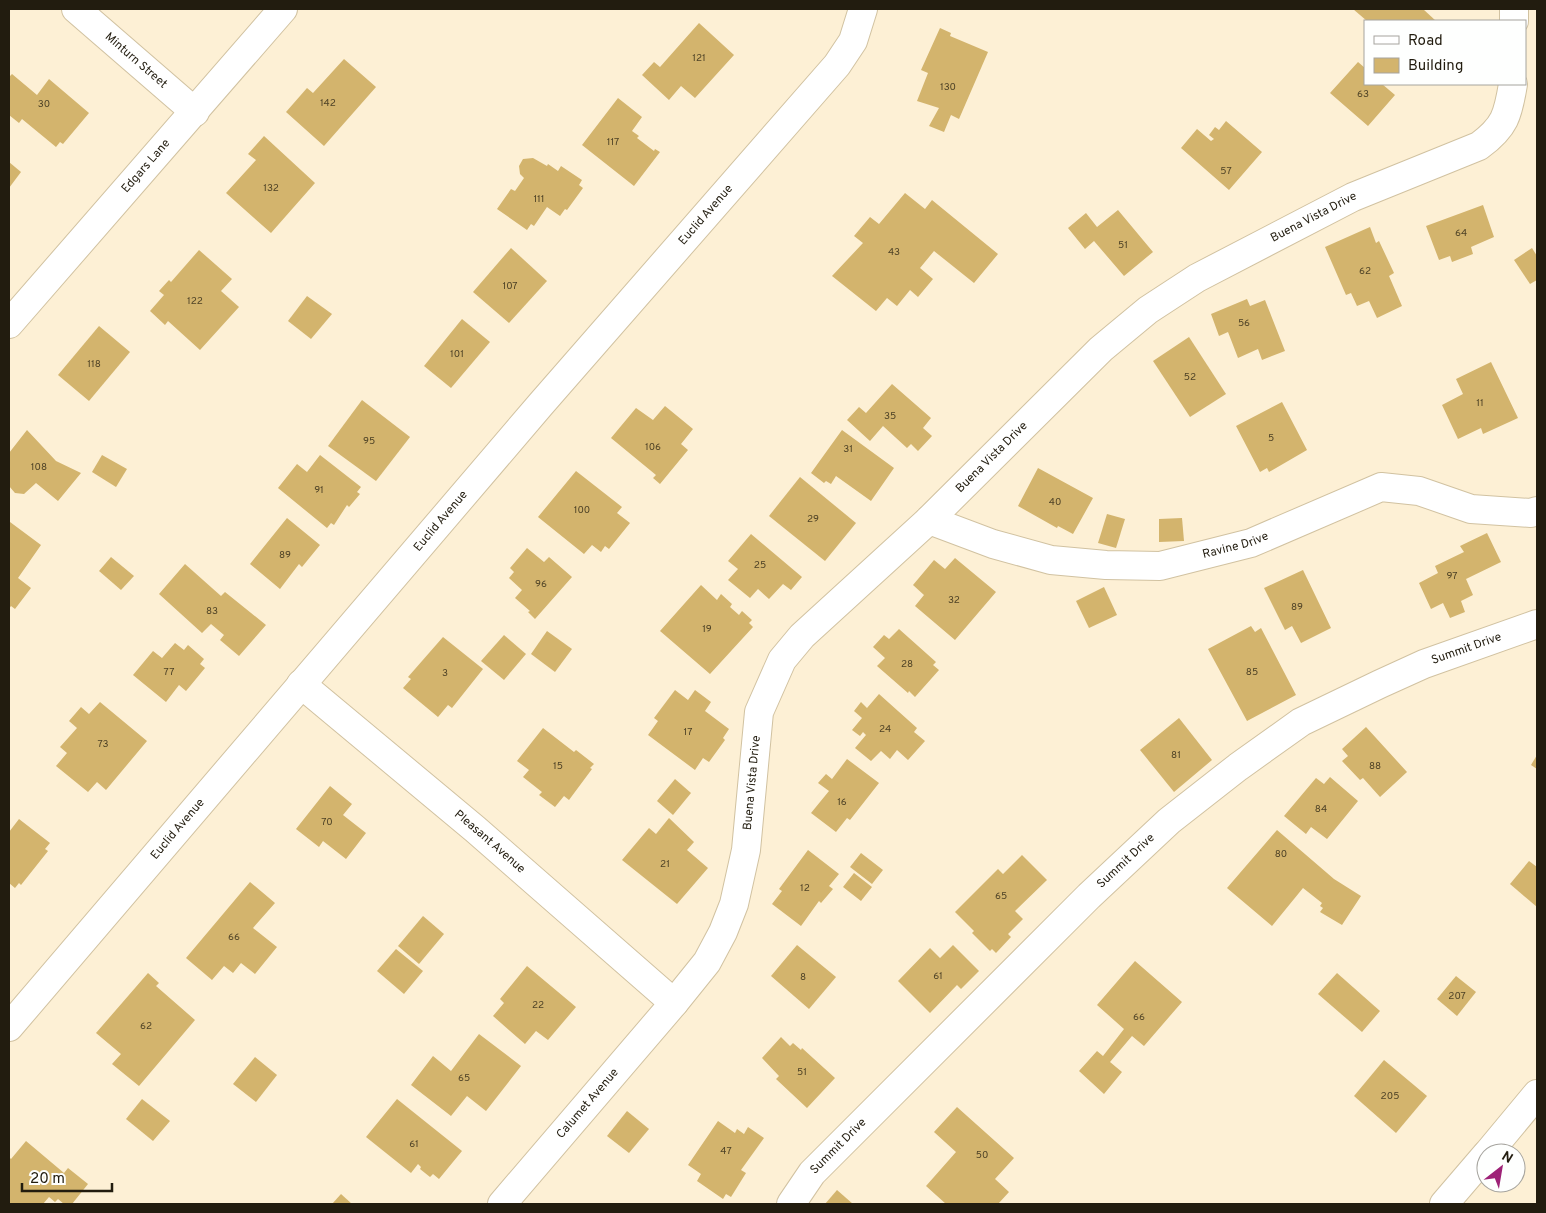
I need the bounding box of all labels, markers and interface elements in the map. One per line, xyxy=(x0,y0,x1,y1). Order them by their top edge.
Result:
legend xyxy=(1364,20,1526,85)
street label: Minturn Street xyxy=(101,29,170,92)
text: Road xyxy=(1408,32,1443,51)
house number: 121 xyxy=(692,52,706,65)
text: Building xyxy=(1408,57,1463,76)
house number: 130 xyxy=(940,81,956,94)
house number: 63 xyxy=(1357,88,1369,101)
house number: 142 xyxy=(320,97,336,110)
house number: 30 xyxy=(38,98,50,111)
street label: Edgars Lane xyxy=(118,136,174,197)
house number: 117 xyxy=(607,136,619,149)
house number: 57 xyxy=(1220,165,1232,178)
street label: Euclid Avenue xyxy=(675,181,737,249)
house number: 132 xyxy=(263,182,279,195)
street label: Buena Vista Drive xyxy=(1268,188,1359,246)
house number: 111 xyxy=(533,193,545,206)
house number: 64 xyxy=(1455,227,1467,240)
house number: 51 xyxy=(1118,239,1128,252)
house number: 43 xyxy=(888,246,900,259)
house number: 62 xyxy=(1359,265,1371,278)
house number: 107 xyxy=(502,280,518,293)
house number: 122 xyxy=(187,295,203,308)
house number: 56 xyxy=(1238,317,1250,330)
house number: 101 xyxy=(450,348,464,361)
house number: 118 xyxy=(87,358,101,371)
house number: 52 xyxy=(1184,371,1196,384)
house number: 11 xyxy=(1476,397,1484,410)
house number: 35 xyxy=(884,410,896,423)
street label: Buena Vista Drive xyxy=(953,418,1031,497)
house number: 5 xyxy=(1268,432,1274,445)
house number: 95 xyxy=(363,435,375,448)
house number: 106 xyxy=(645,441,661,454)
house number: 31 xyxy=(843,443,853,456)
house number: 108 xyxy=(31,461,47,474)
house number: 91 xyxy=(314,484,324,497)
street label: Euclid Avenue xyxy=(410,487,471,555)
house number: 40 xyxy=(1049,496,1061,509)
house number: 100 xyxy=(574,504,590,517)
house number: 29 xyxy=(807,513,819,526)
street label: Ravine Drive xyxy=(1201,528,1271,563)
house number: 89 xyxy=(279,549,291,562)
house number: 25 xyxy=(754,559,766,572)
house number: 97 xyxy=(1447,570,1457,583)
house number: 96 xyxy=(535,578,547,591)
house number: 32 xyxy=(948,594,960,607)
house number: 89 xyxy=(1291,601,1303,614)
house number: 83 xyxy=(206,605,218,618)
house number: 19 xyxy=(702,623,712,636)
street label: Summit Drive xyxy=(1429,629,1504,669)
house number: 28 xyxy=(901,658,913,671)
house number: 77 xyxy=(164,666,174,679)
house number: 85 xyxy=(1246,666,1258,679)
house number: 3 xyxy=(442,667,448,680)
house number: 24 xyxy=(879,723,891,736)
house number: 17 xyxy=(684,726,692,739)
street label: Buena Vista Drive xyxy=(740,735,765,831)
house number: 73 xyxy=(97,738,109,751)
house number: 81 xyxy=(1171,749,1181,762)
house number: 15 xyxy=(553,760,563,773)
house number: 88 xyxy=(1369,760,1381,773)
street label: Euclid Avenue xyxy=(147,795,208,863)
house number: 16 xyxy=(837,796,847,809)
house number: 84 xyxy=(1315,803,1327,816)
street label: Pleasant Avenue xyxy=(451,807,528,877)
house number: 70 xyxy=(321,816,333,829)
street label: Summit Drive xyxy=(1094,830,1158,892)
house number: 80 xyxy=(1275,848,1287,861)
house number: 21 xyxy=(660,858,670,871)
house number: 12 xyxy=(800,882,810,895)
house number: 65 xyxy=(995,890,1007,903)
house number: 66 xyxy=(228,931,240,944)
house number: 61 xyxy=(933,970,943,983)
house number: 8 xyxy=(800,971,806,984)
house number: 207 xyxy=(1448,990,1466,1003)
house number: 22 xyxy=(532,999,544,1012)
house number: 66 xyxy=(1133,1011,1145,1024)
house number: 62 xyxy=(140,1020,152,1033)
street label: Calumet Avenue xyxy=(553,1065,622,1142)
house number: 51 xyxy=(797,1066,807,1079)
house number: 65 xyxy=(458,1072,470,1085)
house number: 205 xyxy=(1381,1090,1399,1103)
street label: Summit Drive xyxy=(807,1115,870,1178)
house number: 61 xyxy=(409,1138,419,1151)
north arrow xyxy=(1476,1143,1526,1193)
house number: 47 xyxy=(720,1145,732,1158)
text: N xyxy=(1498,1148,1516,1168)
house number: 50 xyxy=(976,1149,988,1162)
scale bar xyxy=(22,1160,112,1192)
text: 20 m xyxy=(30,1170,65,1189)

